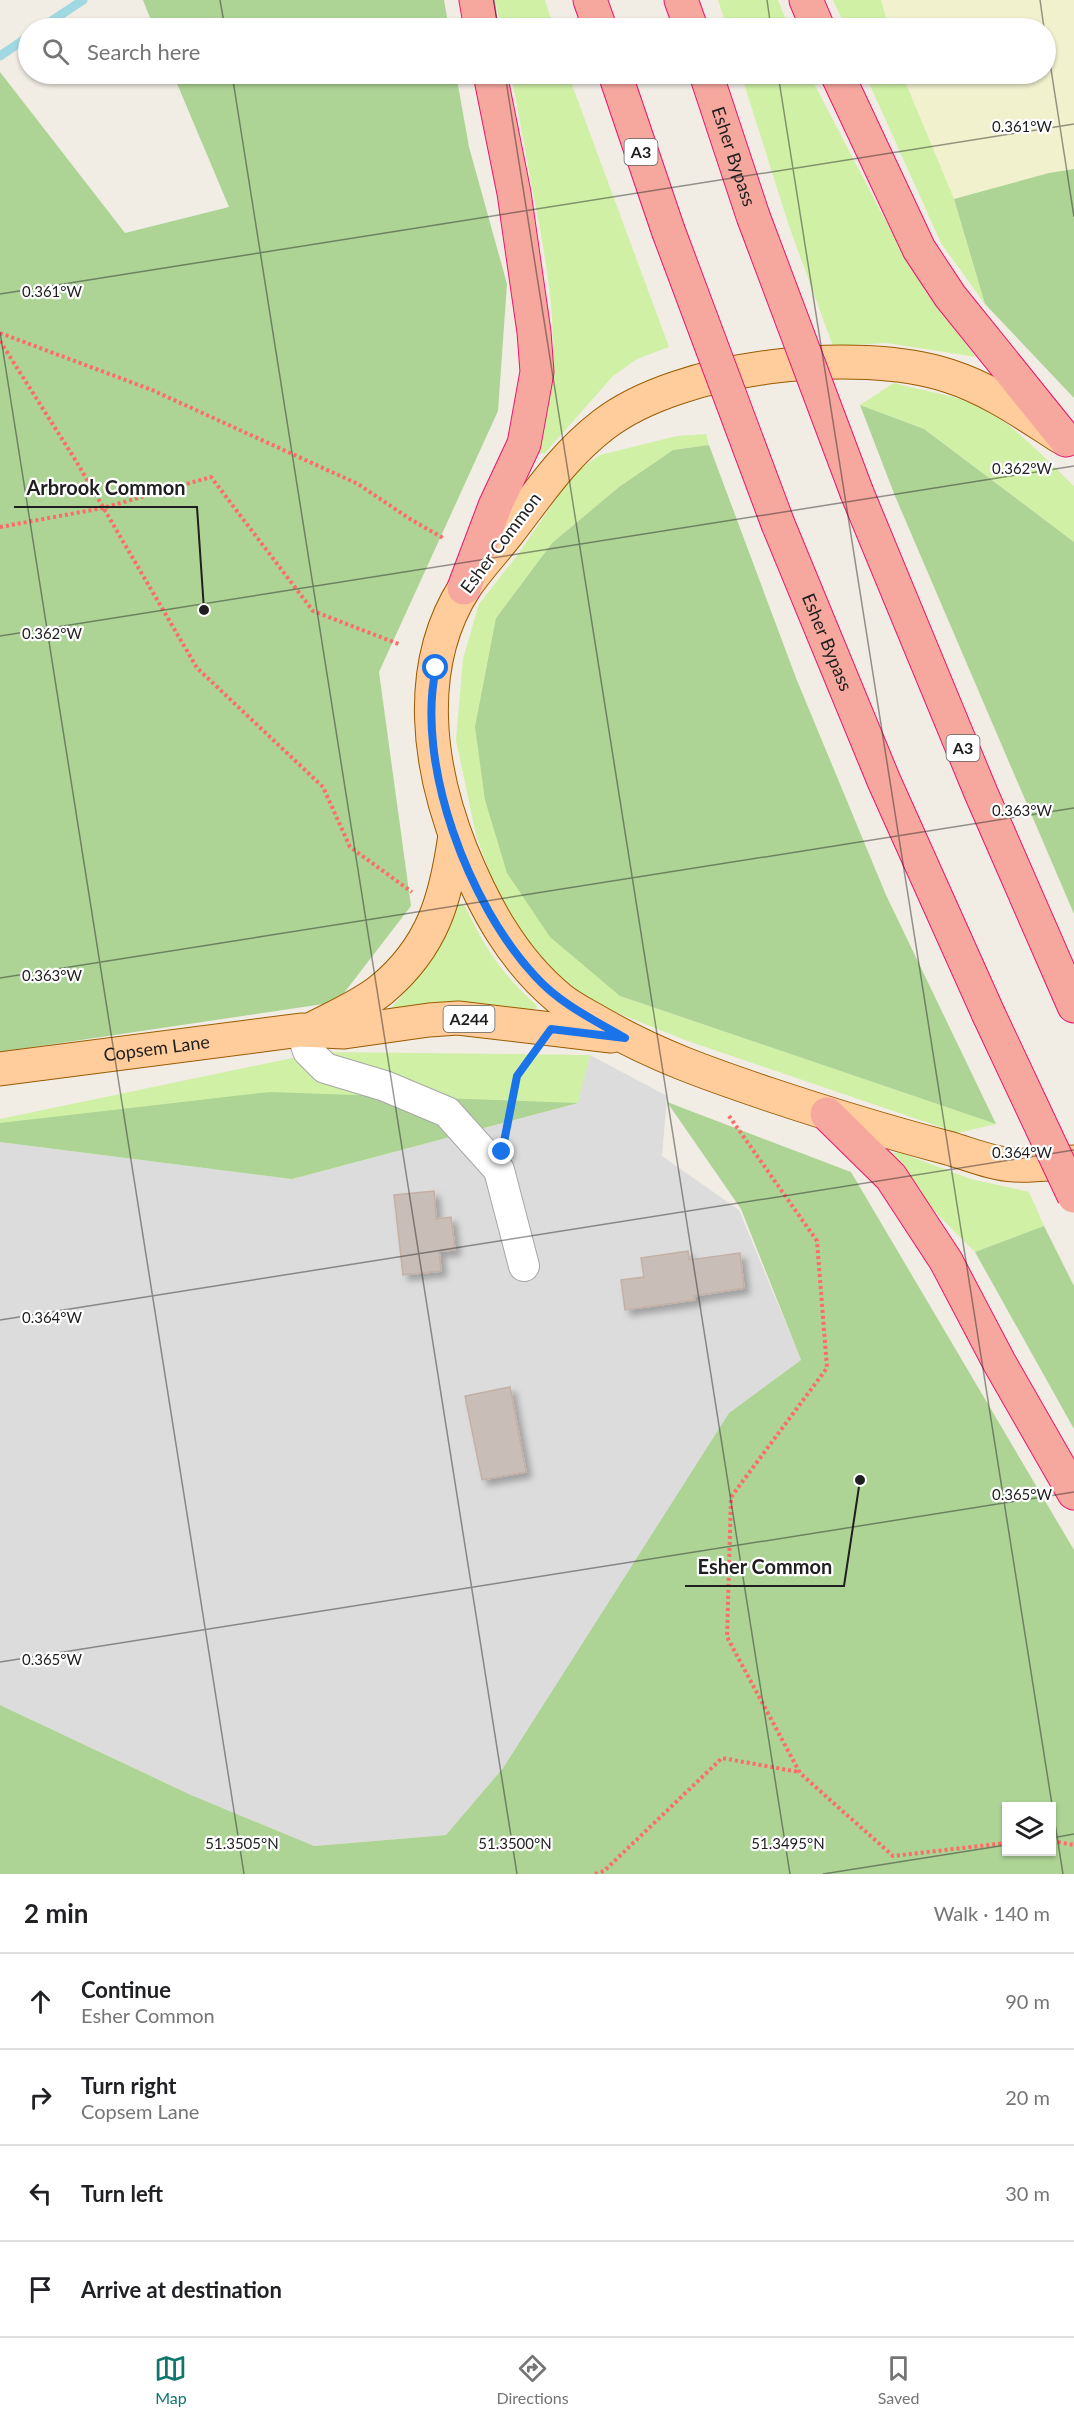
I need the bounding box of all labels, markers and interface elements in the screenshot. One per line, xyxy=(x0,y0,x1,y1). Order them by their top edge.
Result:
search box xyxy=(18,18,1056,84)
icon: search xyxy=(39,35,72,68)
text: Search here xyxy=(87,38,200,65)
street label: Esher Bypass xyxy=(708,104,761,209)
text: 0.361°W xyxy=(992,117,1053,135)
road number: A3 xyxy=(624,139,658,165)
text: 0.361°W xyxy=(22,282,83,300)
text: 0.362°W xyxy=(992,459,1053,477)
callout: Arbrook Common xyxy=(14,469,197,507)
text: Arbrook Common xyxy=(25,475,186,499)
street label: Esher Common xyxy=(455,488,545,597)
street label: Esher Bypass xyxy=(798,590,858,694)
text: 0.362°W xyxy=(22,624,83,642)
route start xyxy=(422,654,448,680)
road number: A3 xyxy=(946,735,980,761)
text: 0.363°W xyxy=(992,801,1053,819)
text: 0.363°W xyxy=(22,966,83,984)
road number: A244 xyxy=(444,1006,494,1032)
street label: Copsem Lane xyxy=(102,1030,211,1065)
route end xyxy=(488,1138,514,1164)
text: 0.364°W xyxy=(992,1143,1053,1161)
text: 0.364°W xyxy=(22,1308,83,1326)
text: 0.365°W xyxy=(992,1485,1053,1503)
callout: Esher Common xyxy=(685,1548,844,1586)
text: Esher Common xyxy=(698,1554,832,1578)
text: 0.365°W xyxy=(22,1650,83,1668)
map controls xyxy=(1002,1802,1056,1856)
button: layers xyxy=(1002,1802,1056,1856)
text: 51.3505°N xyxy=(205,1834,279,1852)
text: 51.3500°N xyxy=(478,1834,552,1852)
text: 51.3495°N xyxy=(751,1834,825,1852)
text: 2 min xyxy=(24,1897,88,1929)
text: Walk · 140 m xyxy=(934,1901,1050,1925)
text: Continue xyxy=(81,1976,171,2003)
icon: ahead xyxy=(24,1985,57,2018)
text: 90 m xyxy=(1005,1989,1050,2013)
text: Esher Common xyxy=(81,2003,215,2027)
text: Turn right xyxy=(81,2072,176,2099)
icon: right xyxy=(24,2081,57,2114)
text: 20 m xyxy=(1005,2085,1050,2109)
text: Copsem Lane xyxy=(81,2099,199,2123)
icon: left xyxy=(24,2177,57,2210)
text: Turn left xyxy=(81,2180,163,2207)
text: 30 m xyxy=(1005,2181,1050,2205)
icon: arrive xyxy=(24,2273,57,2306)
text: Arrive at destination xyxy=(81,2276,282,2303)
tab: Map xyxy=(154,2352,187,2407)
tab: Directions xyxy=(496,2352,569,2407)
tab: Saved xyxy=(878,2352,919,2407)

